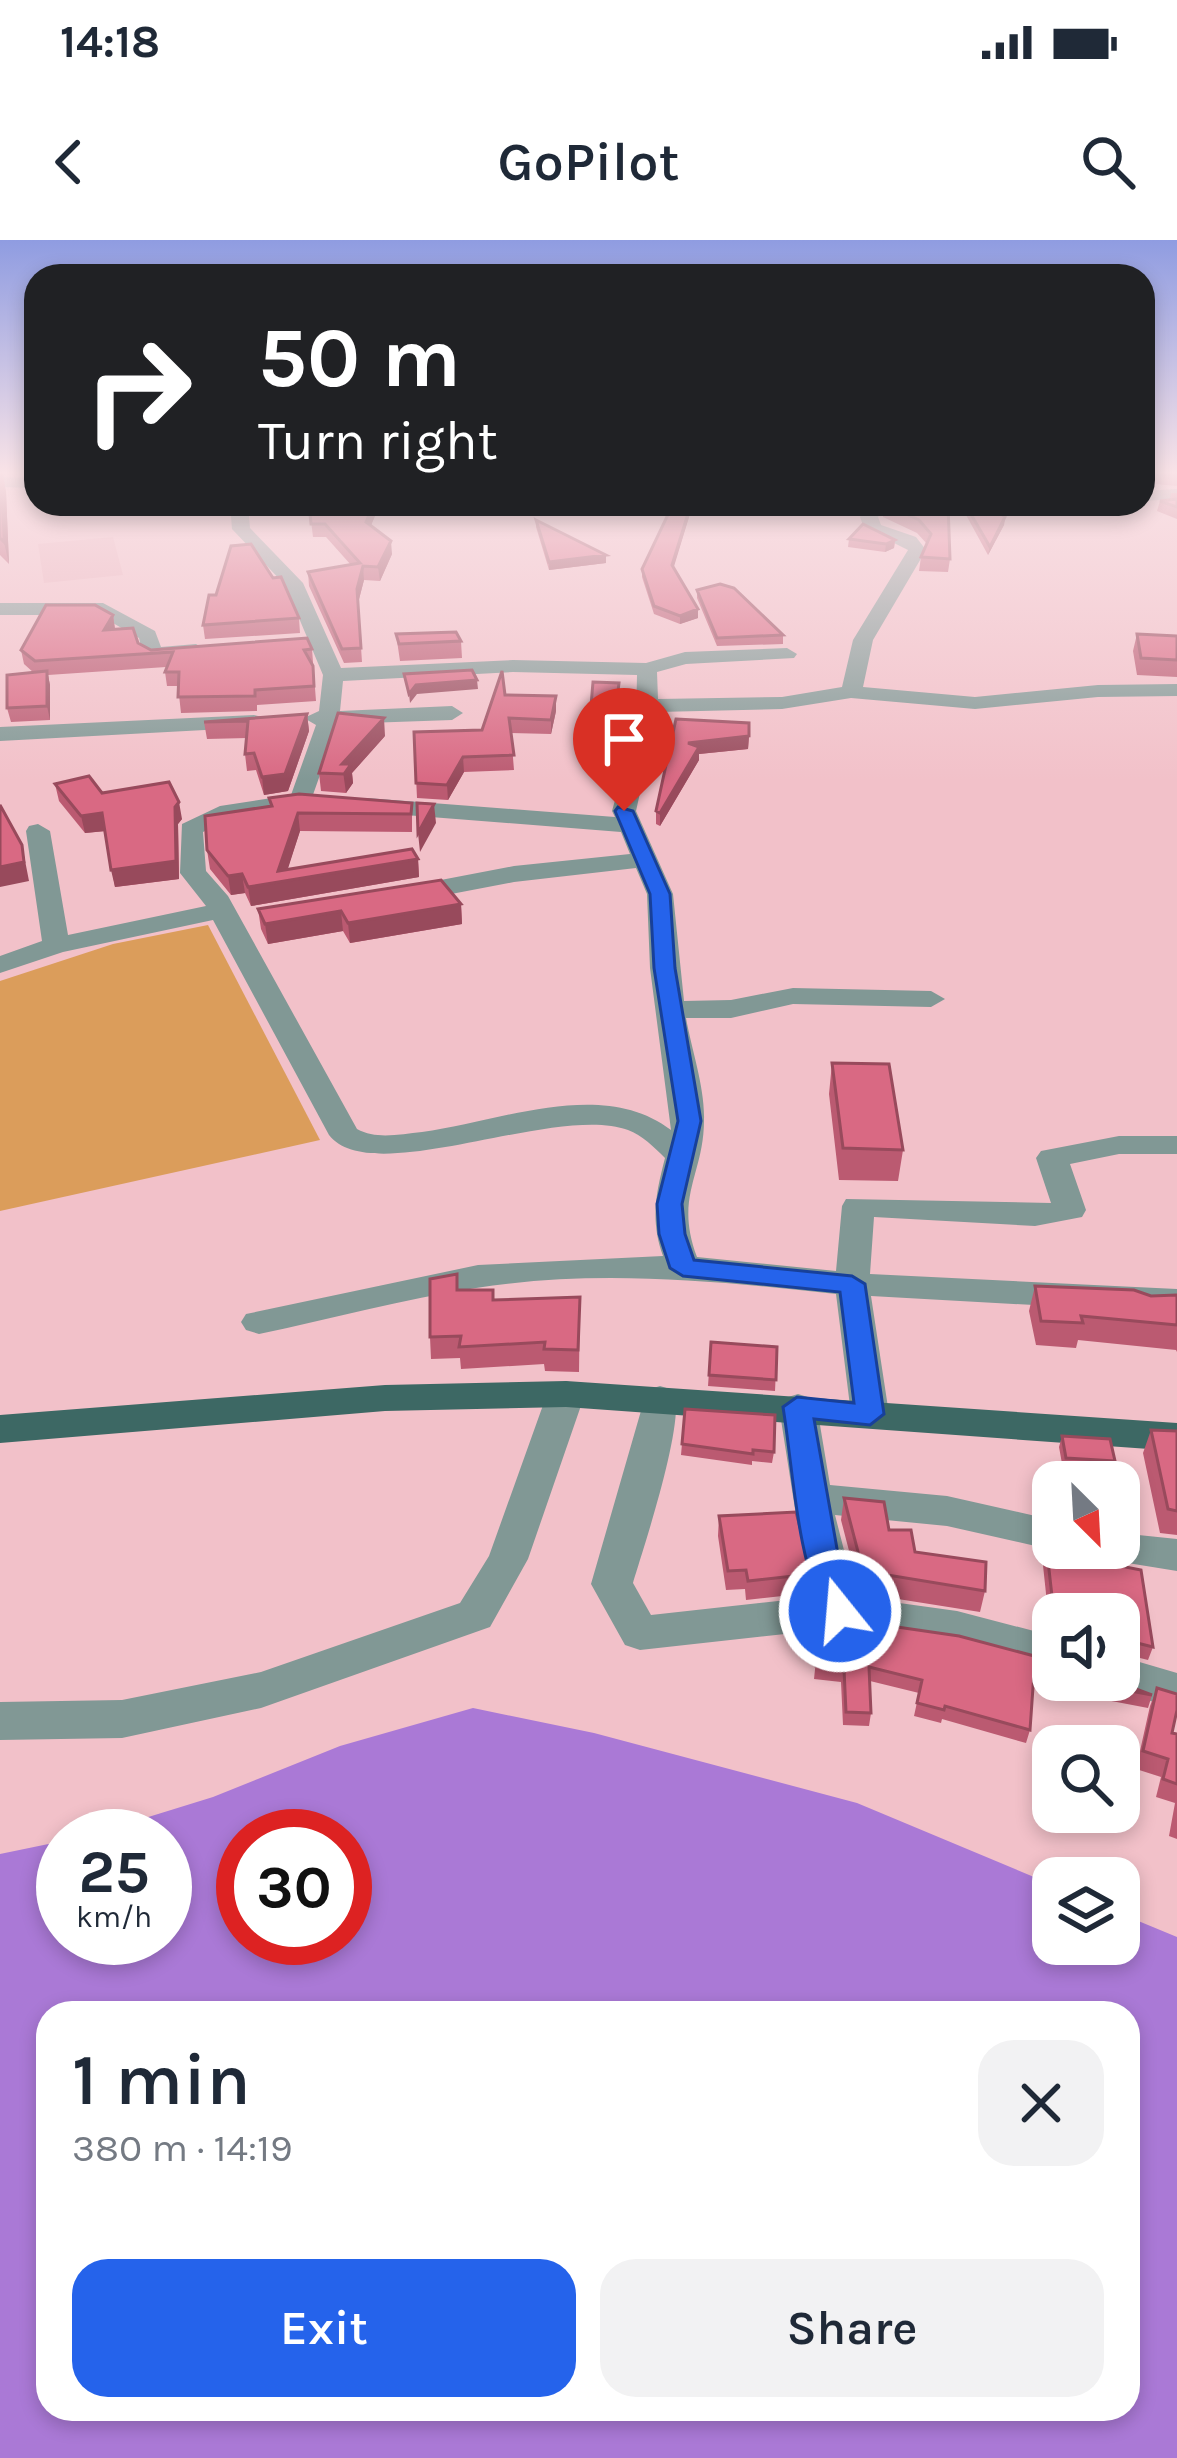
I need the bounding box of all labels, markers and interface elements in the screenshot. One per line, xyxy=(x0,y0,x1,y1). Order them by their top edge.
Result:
text: 14:18 xyxy=(60,16,160,68)
icon: back xyxy=(36,129,102,195)
icon: search xyxy=(1075,129,1141,195)
text: GoPilot xyxy=(498,130,679,194)
text: 50 m xyxy=(258,309,461,407)
icon: right xyxy=(60,312,216,468)
text: Turn right xyxy=(258,409,498,473)
pin xyxy=(573,688,675,811)
icon: arrive xyxy=(591,706,657,772)
north arrow xyxy=(1032,1461,1140,1569)
map controls xyxy=(1032,1461,1140,1965)
position arrow xyxy=(777,1548,903,1674)
button: sound xyxy=(1032,1593,1140,1701)
button: search xyxy=(1032,1725,1140,1833)
speed limit sign: 30 xyxy=(216,1809,372,1965)
text: 25 xyxy=(78,1837,150,1907)
button: layers xyxy=(1032,1857,1140,1965)
text: km/h xyxy=(76,1899,152,1935)
text: 1 min xyxy=(72,2038,251,2122)
button: close xyxy=(978,2040,1104,2166)
text: 380 m · 14:19 xyxy=(72,2125,293,2171)
button: Exit xyxy=(72,2259,576,2397)
button: Share xyxy=(600,2259,1104,2397)

